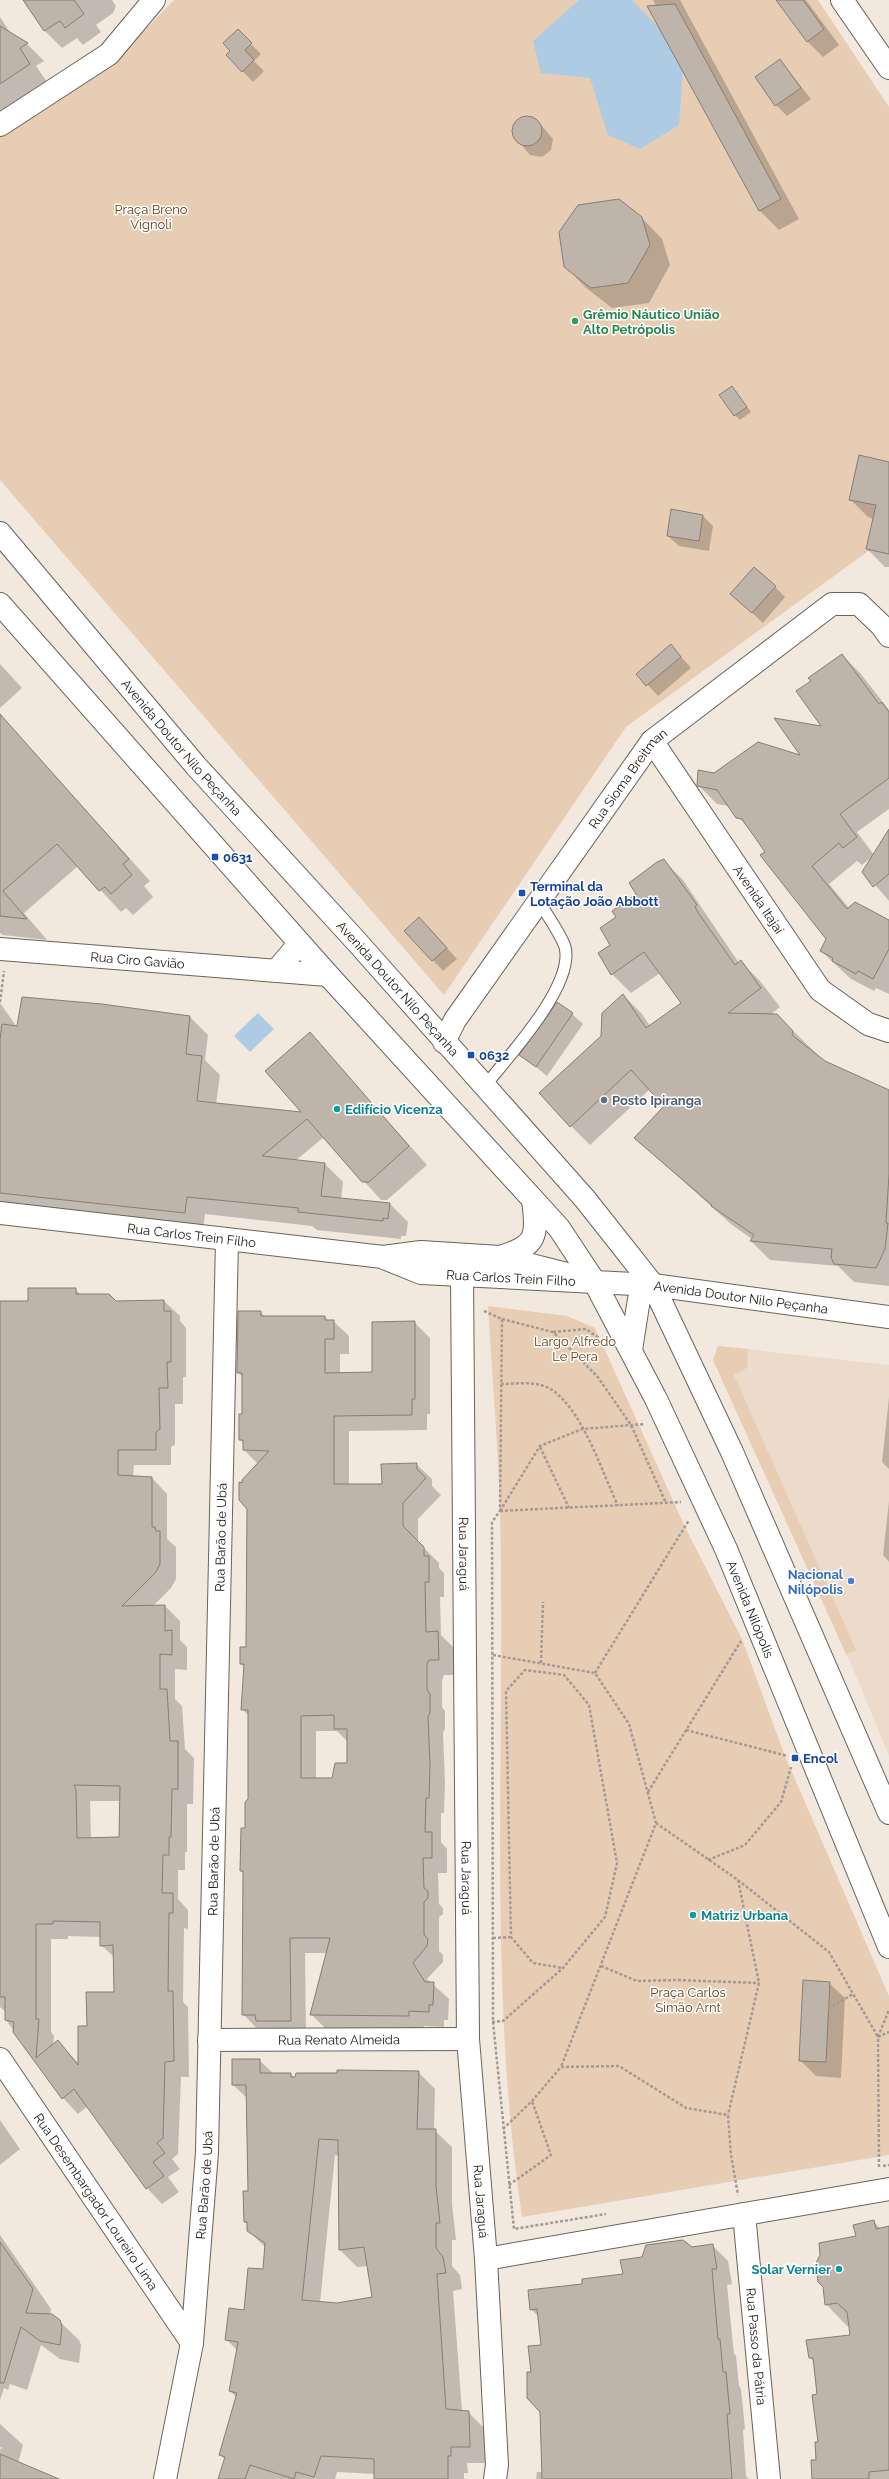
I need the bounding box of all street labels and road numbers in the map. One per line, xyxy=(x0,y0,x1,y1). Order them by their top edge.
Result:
street label: Avenida Doutor Nilo Peçanha xyxy=(119,676,245,819)
street label: Rua Sioma Breitman xyxy=(585,725,670,831)
street label: Avenida Itajaí xyxy=(730,862,787,936)
street label: Avenida Doutor Nilo Peçanha xyxy=(334,918,462,1059)
street label: Rua Ciro Gavião xyxy=(90,949,186,971)
street label: Rua Carlos Trein Filho xyxy=(127,1220,257,1250)
street label: Rua Carlos Trein Filho xyxy=(446,1267,576,1289)
street label: Avenida Doutor Nilo Peçanha xyxy=(653,1278,829,1316)
street label: Rua Barão de Ubá xyxy=(212,1483,229,1592)
street label: Rua Jaraguá xyxy=(456,1517,472,1591)
street label: Avenida Nilópolis xyxy=(724,1558,777,1660)
street label: Rua Barão de Ubá xyxy=(205,1807,222,1916)
street label: Rua Jaraguá xyxy=(459,1841,475,1915)
street label: Rua Renato Almeida xyxy=(278,2032,400,2047)
street label: Rua Desembargador Loureiro Lima xyxy=(31,2110,161,2293)
street label: Rua Barão de Ubá xyxy=(193,2131,215,2240)
street label: Rua Jaraguá xyxy=(471,2164,492,2239)
street label: Rua Passo da Pátria xyxy=(743,2287,769,2406)

